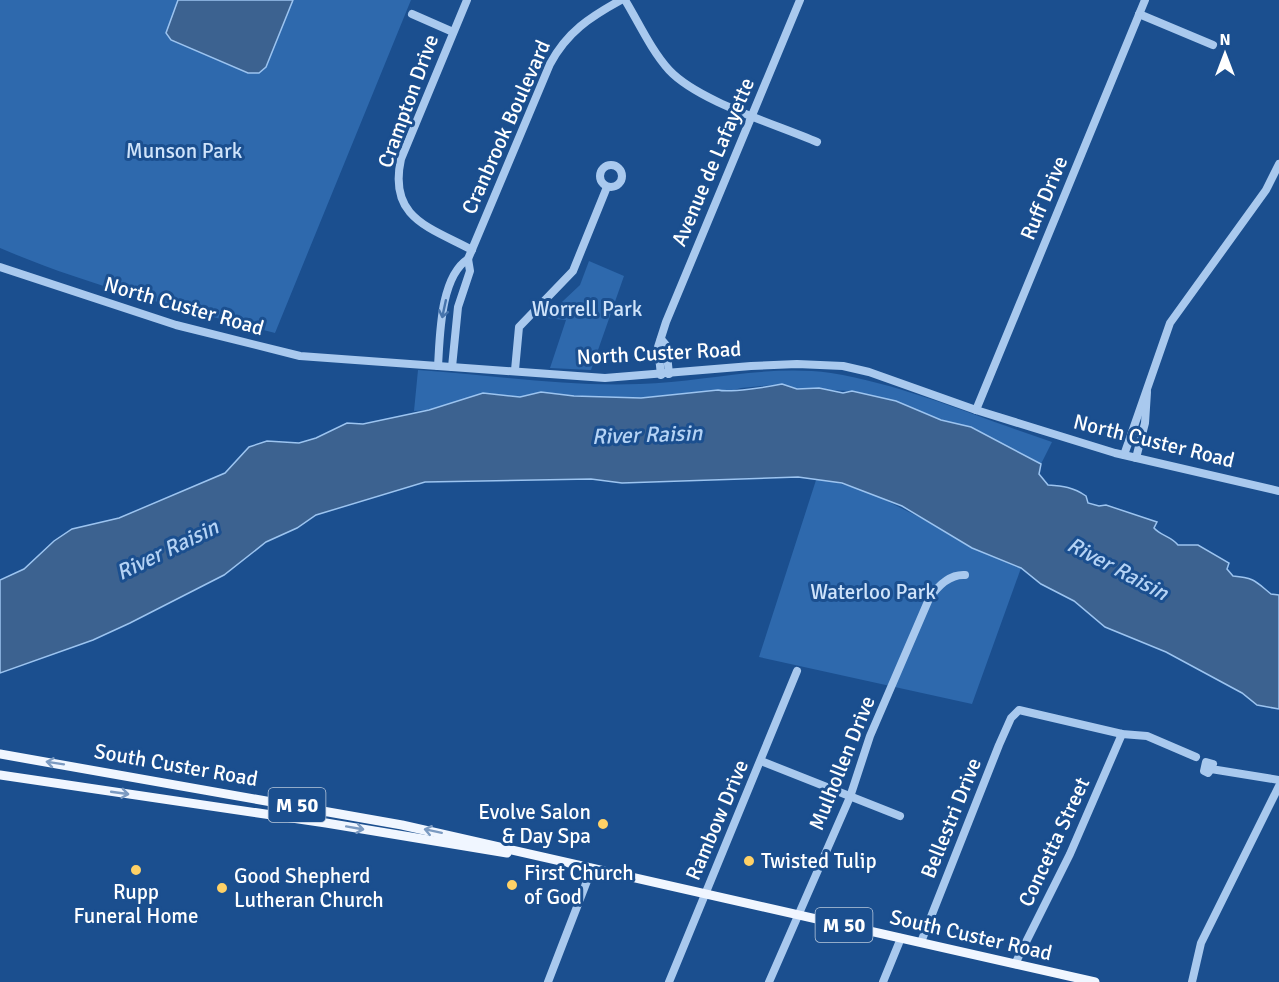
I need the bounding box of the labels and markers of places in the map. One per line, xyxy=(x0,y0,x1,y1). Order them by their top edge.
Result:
place label: Evolve Salon & Day Spa xyxy=(478,799,591,849)
marker: Evolve Salon & Day Spa xyxy=(596,817,610,831)
place label: Twisted Tulip xyxy=(761,848,877,874)
marker: Twisted Tulip xyxy=(742,854,756,868)
place label: First Church of God xyxy=(524,860,634,910)
marker: Rupp Funeral Home xyxy=(129,863,143,877)
place label: Good Shepherd Lutheran Church xyxy=(234,863,384,913)
marker: First Church of God xyxy=(505,878,519,892)
place label: Rupp Funeral Home xyxy=(73,879,199,929)
marker: Good Shepherd Lutheran Church xyxy=(215,881,229,895)

